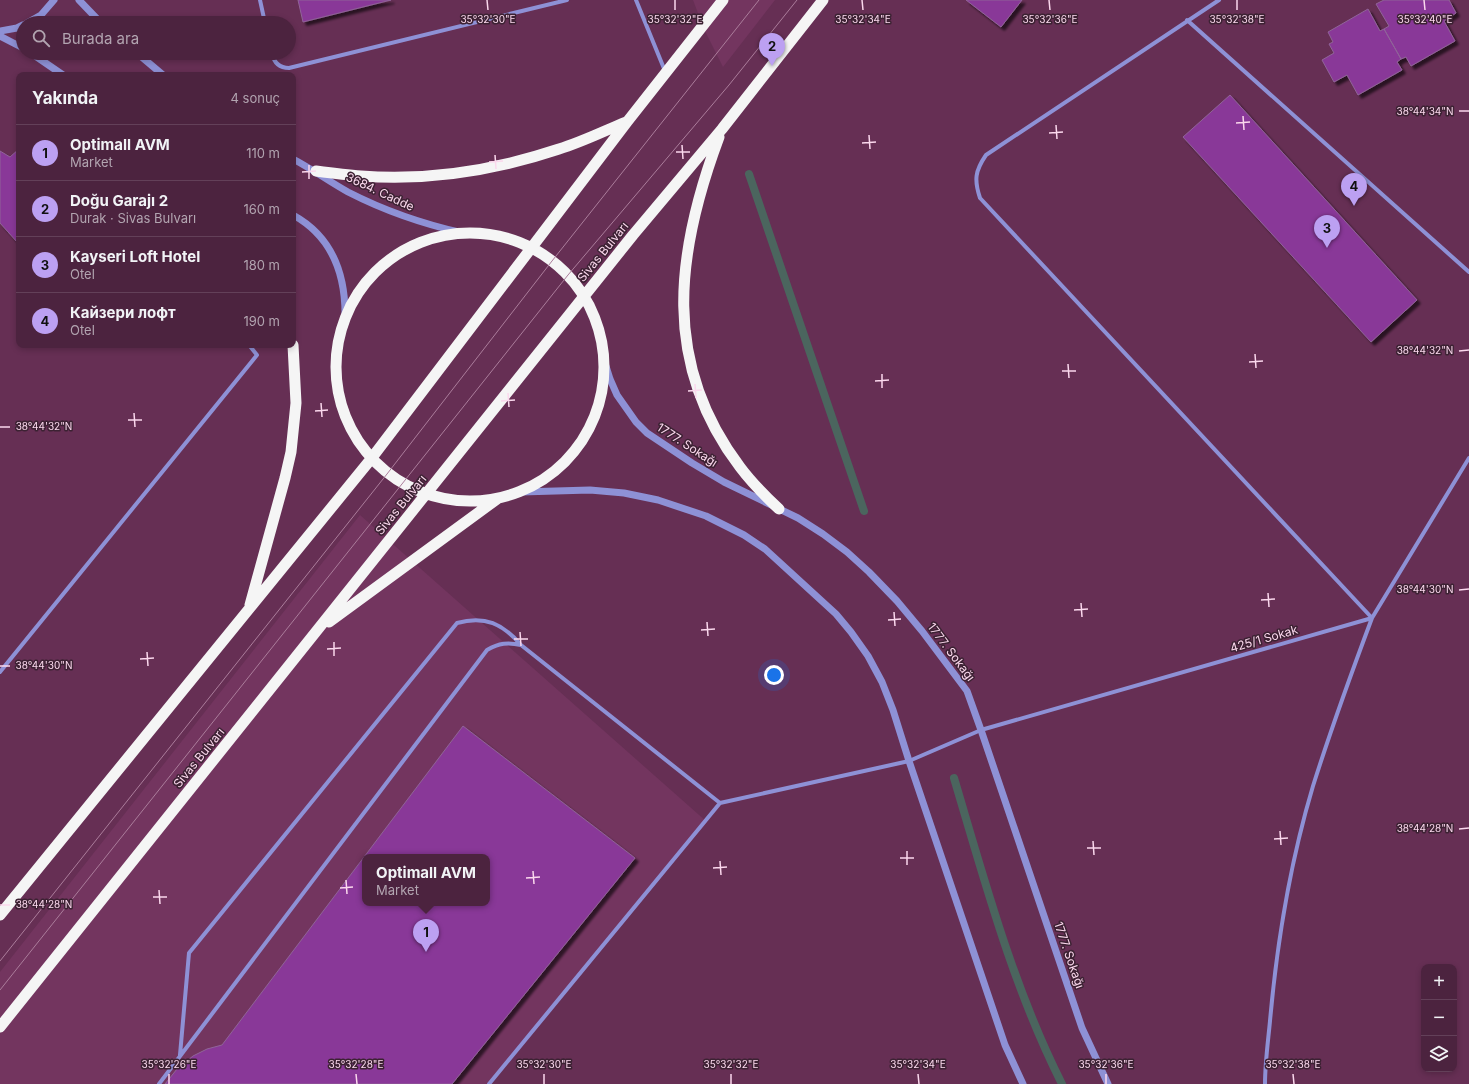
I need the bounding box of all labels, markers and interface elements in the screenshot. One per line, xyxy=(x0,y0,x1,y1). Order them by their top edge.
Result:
text: 35°32'30"E xyxy=(460,13,516,25)
text: 35°32'32"E xyxy=(647,13,703,25)
text: 35°32'34"E xyxy=(835,13,891,25)
text: 35°32'36"E xyxy=(1022,13,1078,25)
text: 35°32'38"E xyxy=(1209,13,1265,25)
text: 35°32'40"E xyxy=(1398,13,1452,25)
search box xyxy=(16,16,296,60)
icon: search xyxy=(30,27,52,49)
text: Burada ara xyxy=(62,29,139,48)
pin: 2 xyxy=(759,33,785,66)
text: Yakında xyxy=(32,88,98,108)
text: 4 sonuç xyxy=(230,90,280,106)
text: 38°44'34"N xyxy=(1396,105,1454,117)
text: Optimall AVM xyxy=(70,135,170,154)
text: 1 xyxy=(42,145,48,161)
text: 110 m xyxy=(246,145,280,161)
text: Market xyxy=(70,154,113,170)
street label: 3684. Cadde xyxy=(344,169,417,214)
pin: 4 xyxy=(1341,173,1367,206)
text: Doğu Garajı 2 xyxy=(70,191,168,210)
text: 2 xyxy=(41,201,49,217)
text: 160 m xyxy=(243,201,280,217)
text: Durak · Sivas Bulvarı xyxy=(70,210,196,226)
pin: 3 xyxy=(1314,215,1340,248)
street label: Sivas Bulvarı xyxy=(574,219,631,285)
text: Kayseri Loft Hotel xyxy=(70,247,200,266)
text: 3 xyxy=(41,257,49,273)
text: 180 m xyxy=(243,257,280,273)
text: Otel xyxy=(70,266,95,282)
text: Кайзери лофт xyxy=(70,303,176,322)
text: 4 xyxy=(41,313,49,329)
text: 190 m xyxy=(243,313,280,329)
text: Otel xyxy=(70,322,95,338)
text: 38°44'32"N xyxy=(1397,344,1453,356)
street label: 1777. Sokağı xyxy=(654,419,721,470)
text: 38°44'32"N xyxy=(16,420,72,432)
street label: Sivas Bulvarı xyxy=(372,472,429,538)
text: 38°44'30"N xyxy=(1397,583,1453,595)
street label: 1777. Sokağı xyxy=(924,619,978,684)
street label: 425/1 Sokak xyxy=(1228,622,1300,655)
text: 38°44'30"N xyxy=(16,659,72,671)
your location xyxy=(764,665,784,685)
street label: Sivas Bulvarı xyxy=(170,725,227,791)
text: 38°44'28"N xyxy=(1397,822,1453,834)
popup xyxy=(362,854,490,906)
text: Optimall AVM xyxy=(376,863,476,882)
text: Market xyxy=(376,882,419,898)
text: 38°44'28"N xyxy=(16,898,72,910)
pin: 1 xyxy=(413,919,439,952)
street label: 1777. Sokağı xyxy=(1051,920,1088,990)
map controls xyxy=(1421,964,1457,1072)
button: + xyxy=(1421,964,1457,1000)
button: − xyxy=(1421,1000,1457,1036)
button: layers xyxy=(1421,1036,1457,1072)
text: 35°32'26"E xyxy=(141,1058,197,1070)
text: 35°32'28"E xyxy=(328,1058,384,1070)
text: 35°32'30"E xyxy=(516,1058,572,1070)
text: 35°32'32"E xyxy=(703,1058,759,1070)
text: 35°32'34"E xyxy=(890,1058,946,1070)
text: 35°32'36"E xyxy=(1078,1058,1134,1070)
text: 35°32'38"E xyxy=(1265,1058,1321,1070)

